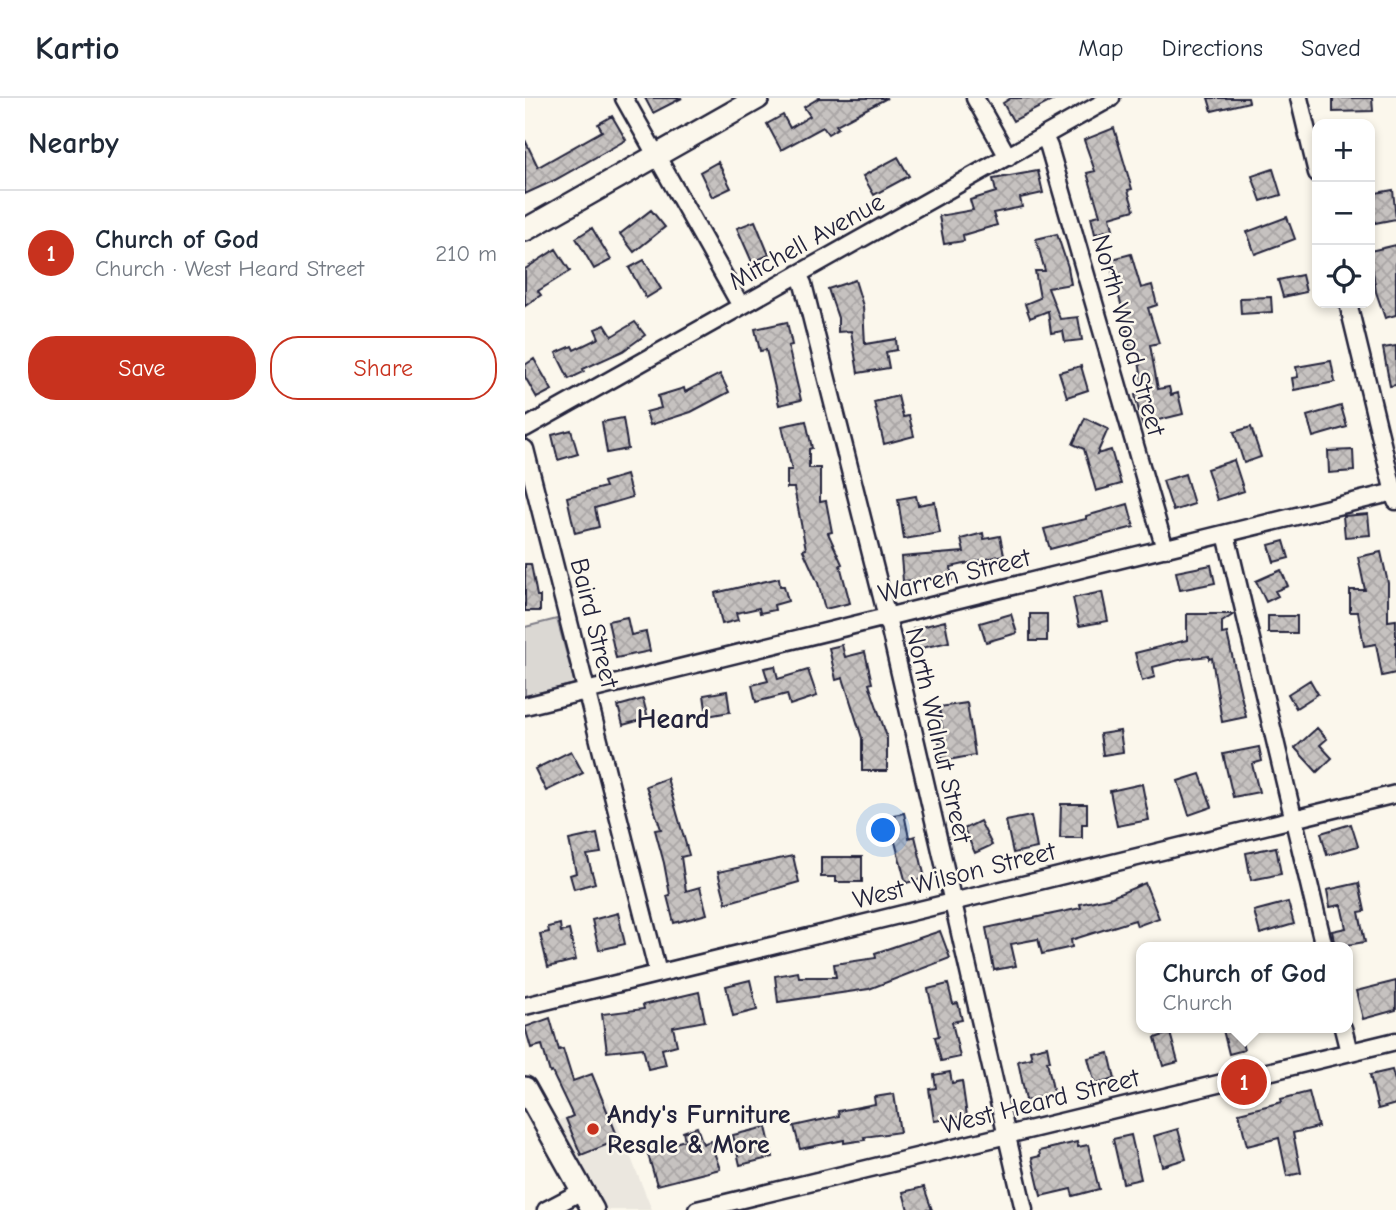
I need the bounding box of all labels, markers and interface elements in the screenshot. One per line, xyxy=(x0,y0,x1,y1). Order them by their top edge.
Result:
text: Kartio xyxy=(35,29,120,67)
text: Map xyxy=(1078,34,1124,62)
text: Directions xyxy=(1162,34,1263,62)
text: Saved xyxy=(1301,34,1361,62)
map controls xyxy=(1312,119,1375,308)
button: + xyxy=(1312,119,1375,182)
text: Nearby xyxy=(28,126,119,161)
button: − xyxy=(1312,182,1375,245)
street label: Mitchell Avenue xyxy=(724,187,889,297)
text: Church of God xyxy=(95,225,259,255)
street label: North Wood Street xyxy=(1085,231,1172,441)
text: 1 xyxy=(46,240,56,267)
text: 210 m xyxy=(435,240,497,267)
button: locate xyxy=(1312,245,1375,308)
text: Church · West Heard Street xyxy=(95,255,364,282)
button: Save xyxy=(28,336,256,400)
button: Share xyxy=(270,336,497,400)
street label: Warren Street xyxy=(875,542,1035,609)
street label: Baird Street xyxy=(563,555,625,693)
street label: North Walnut Street xyxy=(899,625,978,847)
district label: Heard xyxy=(636,703,710,735)
your location xyxy=(866,813,900,847)
street label: West Wilson Street xyxy=(850,836,1060,916)
popup xyxy=(1136,942,1353,1033)
text: Church of God xyxy=(1162,959,1327,989)
text: Church xyxy=(1162,989,1233,1016)
pin: 1 xyxy=(1221,1056,1267,1108)
street label: West Heard Street xyxy=(938,1062,1144,1141)
place label: Andy's Furniture Resale & More xyxy=(607,1100,791,1160)
marker: Andy's Furniture Resale & More xyxy=(585,1121,601,1137)

